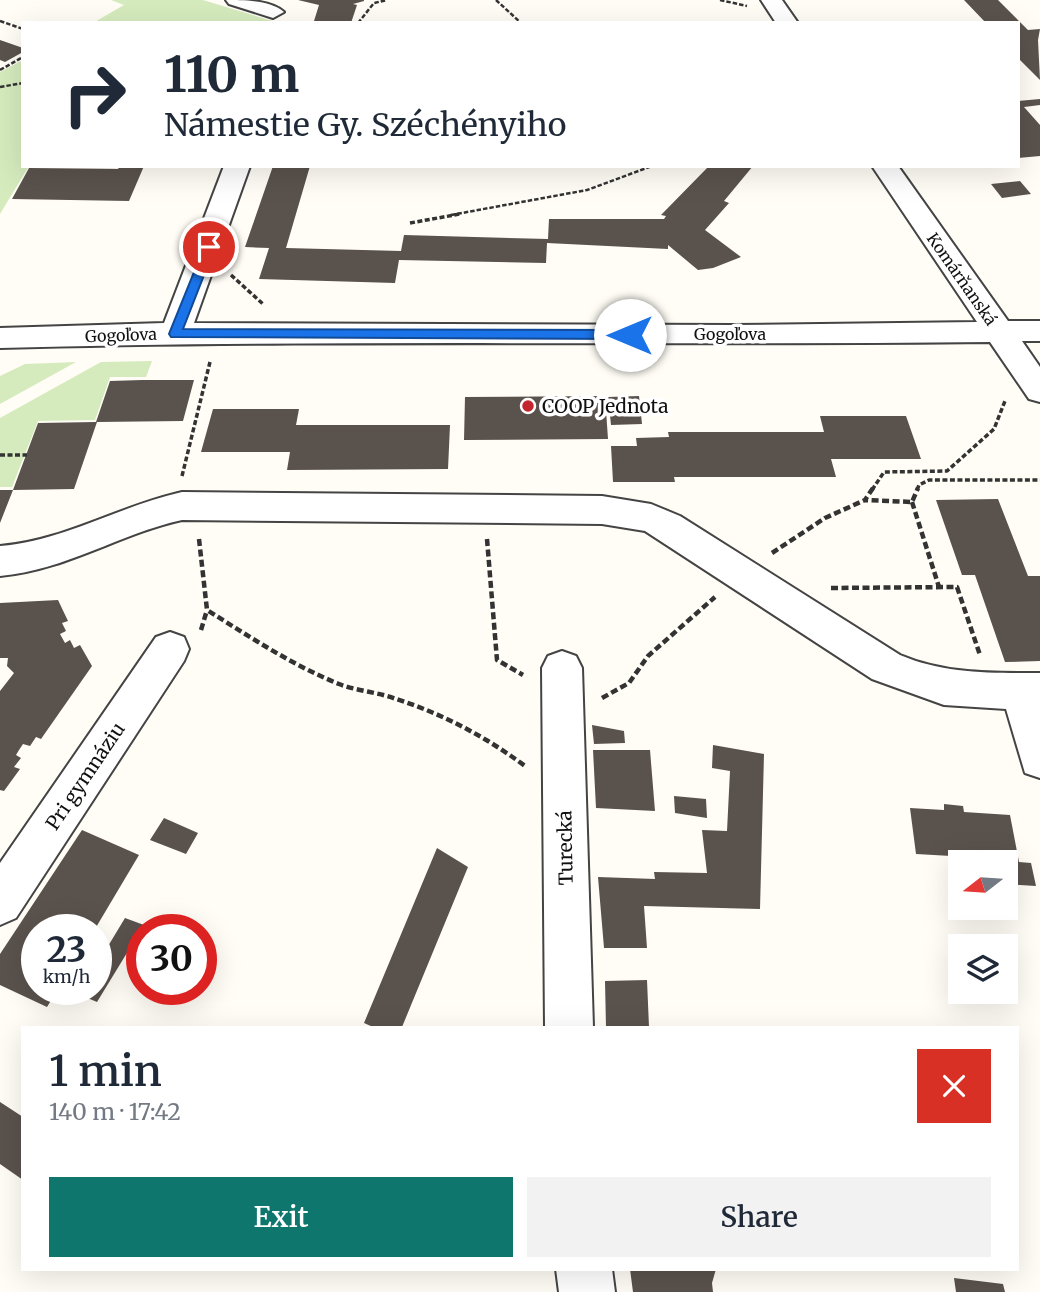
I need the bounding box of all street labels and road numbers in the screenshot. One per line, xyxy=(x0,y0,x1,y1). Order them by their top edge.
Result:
street label: Komárňanská xyxy=(923,229,1001,329)
street label: Gogoľova xyxy=(85,324,158,346)
street label: Gogoľova xyxy=(694,324,766,344)
street label: Pri gymnáziu xyxy=(40,718,130,834)
street label: Turecká xyxy=(552,810,578,886)

